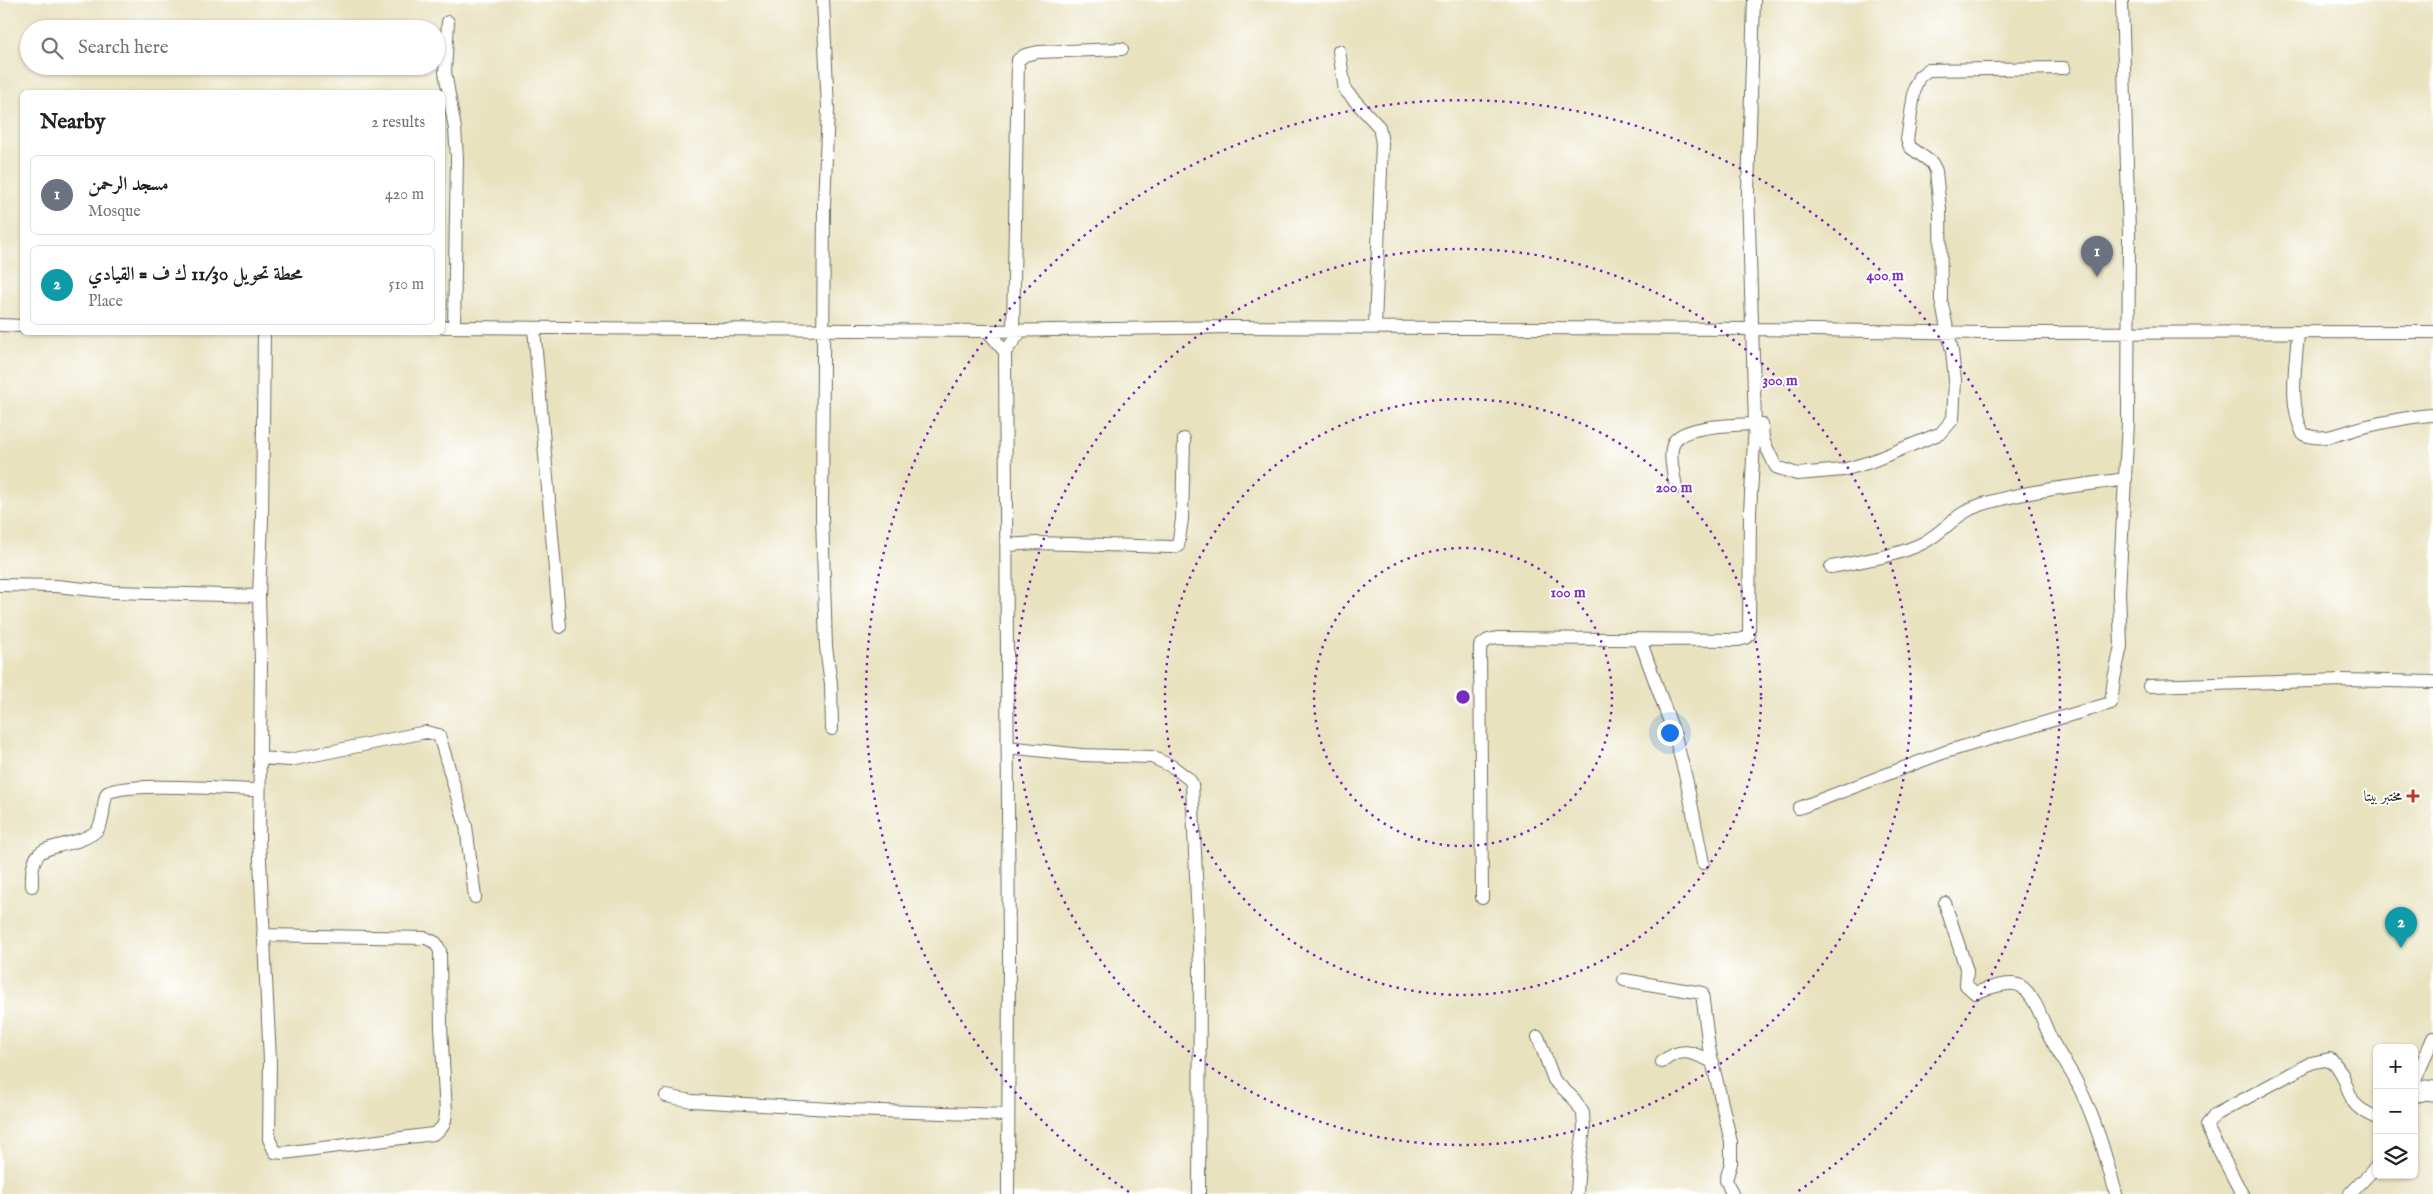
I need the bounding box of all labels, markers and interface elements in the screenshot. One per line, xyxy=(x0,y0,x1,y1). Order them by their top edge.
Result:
search box xyxy=(20,20,445,75)
icon: search xyxy=(38,34,66,62)
text: Search here xyxy=(78,36,169,60)
text: Nearby xyxy=(40,109,105,136)
text: 2 results xyxy=(371,113,425,133)
text: مسجد الرحمن xyxy=(88,173,169,197)
text: 1 xyxy=(54,185,60,205)
text: 420 m xyxy=(385,185,424,205)
text: Mosque xyxy=(88,202,141,222)
pin: 1 xyxy=(2081,236,2113,277)
text: محطة تحويل 11/30 ك ف = القيادي xyxy=(88,263,303,287)
text: 400 m xyxy=(1867,266,1904,285)
text: 2 xyxy=(53,275,61,295)
text: 510 m xyxy=(389,275,424,295)
text: Place xyxy=(88,292,123,312)
text: 300 m xyxy=(1762,371,1798,390)
text: 200 m xyxy=(1656,478,1693,497)
text: 100 m xyxy=(1550,583,1586,602)
centre of rings xyxy=(1454,688,1472,706)
your location xyxy=(1657,720,1683,746)
place label: مختبر بيتا xyxy=(2364,787,2402,806)
marker: مختبر بيتا xyxy=(2406,789,2420,803)
pin: 2 xyxy=(2385,907,2417,948)
map controls xyxy=(2373,1044,2418,1179)
button: + xyxy=(2373,1044,2418,1089)
button: − xyxy=(2373,1089,2418,1134)
button: layers xyxy=(2373,1134,2418,1179)

